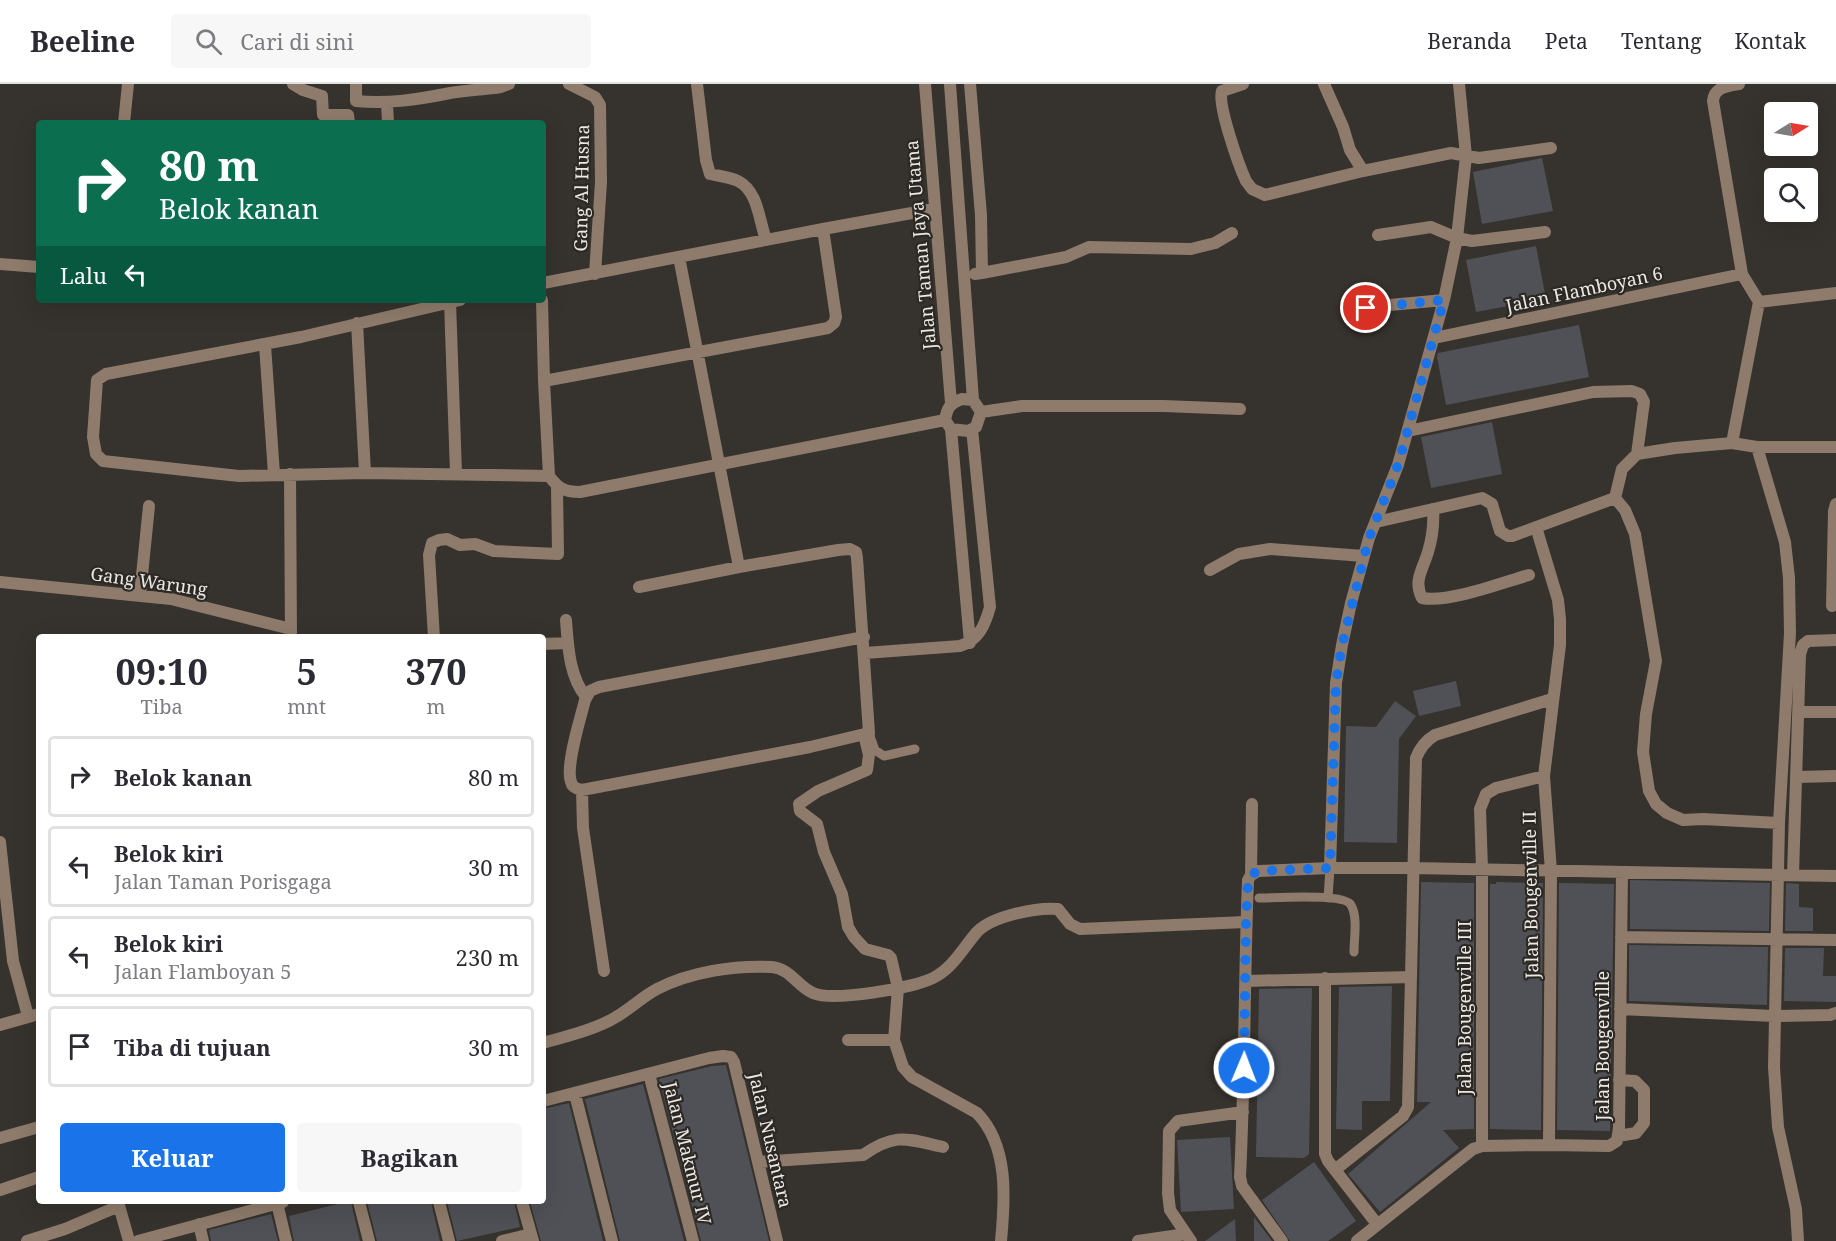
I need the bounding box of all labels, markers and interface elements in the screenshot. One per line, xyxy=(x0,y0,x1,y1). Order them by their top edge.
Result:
search box xyxy=(171,14,591,68)
text: Beeline xyxy=(30,22,135,60)
icon: search xyxy=(192,25,225,58)
text: Cari di sini xyxy=(240,26,354,56)
text: Beranda xyxy=(1427,27,1512,55)
text: Peta xyxy=(1545,27,1588,55)
text: Tentang xyxy=(1621,27,1702,55)
text: Kontak xyxy=(1735,27,1806,55)
north arrow xyxy=(1764,102,1818,156)
map controls xyxy=(1764,102,1818,222)
street label: Gang Al Husna xyxy=(568,124,594,252)
text: 80 m xyxy=(159,136,259,193)
street label: Jalan Taman Jaya Utama xyxy=(899,139,941,352)
icon: right xyxy=(60,144,138,222)
button: search xyxy=(1764,168,1818,222)
text: Belok kanan xyxy=(159,190,319,227)
icon: left xyxy=(119,258,152,291)
text: Lalu xyxy=(60,260,107,290)
street label: Jalan Flamboyan 6 xyxy=(1502,261,1665,318)
pin xyxy=(1340,282,1391,333)
icon: arrive xyxy=(1349,291,1382,324)
street label: Gang Warung xyxy=(89,561,209,601)
text: 09:10 xyxy=(115,647,208,696)
text: 5 xyxy=(296,647,317,696)
text: 370 xyxy=(406,647,467,696)
text: Tiba xyxy=(141,693,183,720)
text: mnt xyxy=(287,693,326,720)
text: m xyxy=(427,693,445,720)
icon: right xyxy=(63,760,96,793)
text: Belok kanan xyxy=(114,762,252,792)
text: 80 m xyxy=(468,762,519,792)
street label: Jalan Bougenville II xyxy=(1517,811,1543,980)
text: Belok kiri xyxy=(114,838,223,868)
icon: left xyxy=(63,850,96,883)
text: 30 m xyxy=(468,852,519,882)
text: Jalan Taman Porisgaga xyxy=(114,868,332,895)
street label: Jalan Bougenville III xyxy=(1452,921,1476,1096)
text: Belok kiri xyxy=(114,928,223,958)
icon: left xyxy=(63,940,96,973)
text: 230 m xyxy=(456,942,519,972)
text: Jalan Flamboyan 5 xyxy=(114,958,291,985)
street label: Jalan Bougenville xyxy=(1590,971,1614,1122)
icon: arrive xyxy=(63,1030,96,1063)
text: Tiba di tujuan xyxy=(114,1032,271,1062)
text: 30 m xyxy=(468,1032,519,1062)
position arrow xyxy=(1212,1036,1276,1100)
street label: Jalan Nusantara xyxy=(744,1069,798,1210)
street label: Jalan Makmur IV xyxy=(658,1078,718,1228)
button: Keluar xyxy=(60,1123,285,1192)
button: Bagikan xyxy=(297,1123,522,1192)

